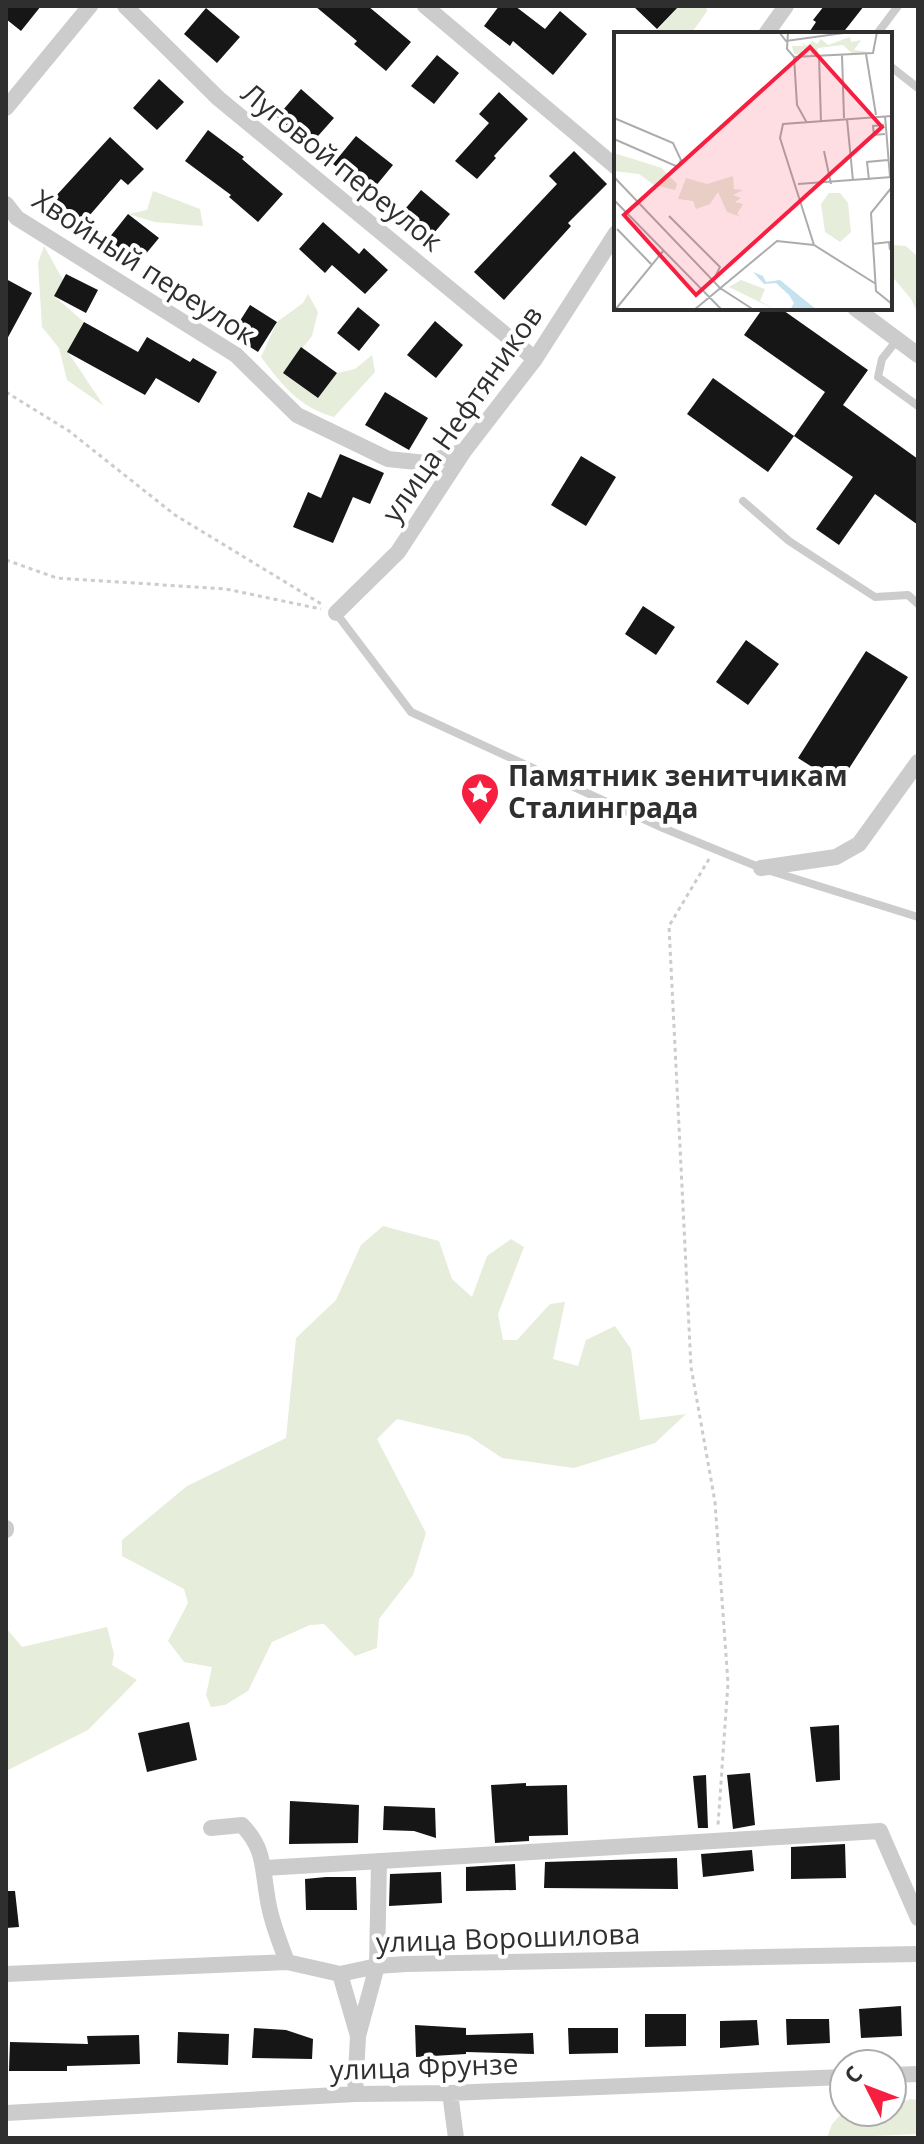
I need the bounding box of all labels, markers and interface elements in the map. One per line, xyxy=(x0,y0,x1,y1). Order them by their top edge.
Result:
inset map xyxy=(614,32,892,310)
street label: Луговой переулок xyxy=(234,73,451,259)
street label: Хвойный переулок xyxy=(26,180,264,353)
street label: улица Нефтяников xyxy=(372,298,550,529)
place label: Памятник зенитчикам Сталинграда xyxy=(508,756,848,826)
place icon: Памятник зенитчикам Сталинграда xyxy=(459,771,501,826)
street label: улица Ворошилова xyxy=(375,1913,641,1961)
street label: улица Фрунзе xyxy=(329,2044,519,2088)
north arrow xyxy=(828,2048,908,2128)
text: С xyxy=(837,2059,868,2089)

